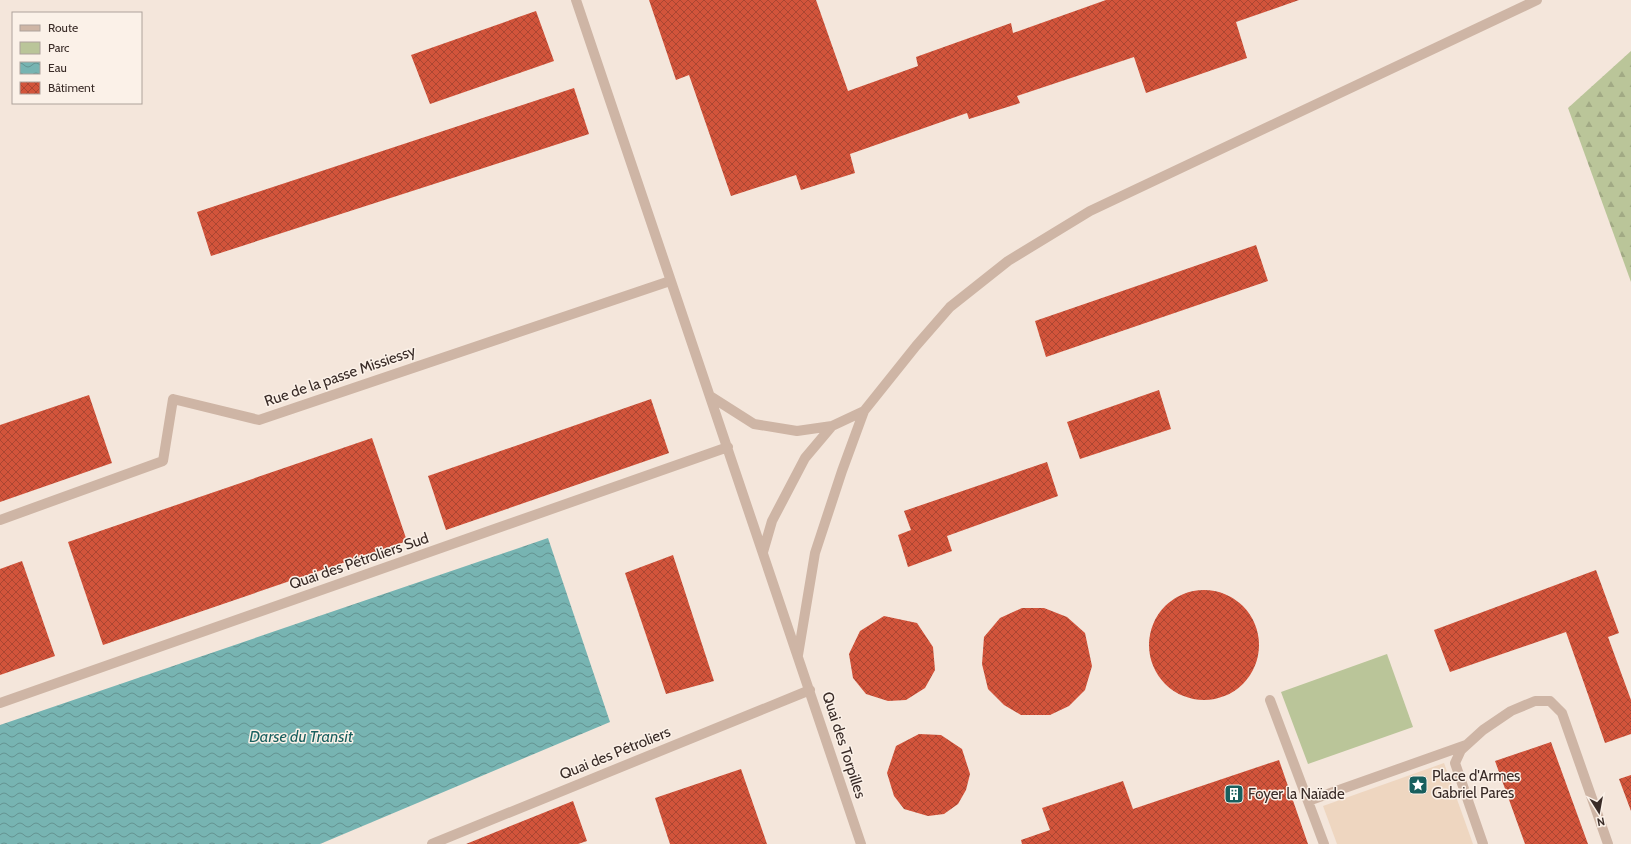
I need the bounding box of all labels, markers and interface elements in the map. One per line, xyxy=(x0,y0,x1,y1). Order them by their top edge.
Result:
legend xyxy=(12,12,142,104)
text: Route xyxy=(48,20,78,35)
text: Parc xyxy=(48,40,70,55)
text: Eau xyxy=(48,60,67,75)
text: Bâtiment xyxy=(48,80,95,95)
street label: Rue de la passe Missiessy xyxy=(262,342,418,410)
street label: Quai des Pétroliers Sud xyxy=(287,529,431,593)
street label: Quai des Torpilles xyxy=(818,689,870,801)
street label: Quai des Pétroliers xyxy=(557,723,673,783)
water label: Darse du Transit xyxy=(249,727,354,746)
place label: Place d'Armes Gabriel Pares xyxy=(1432,767,1520,802)
place icon: Place d'Armes Gabriel Pares xyxy=(1407,774,1429,796)
building icon: Foyer la Naïade xyxy=(1223,783,1245,805)
place label: Foyer la Naïade xyxy=(1248,785,1345,803)
north arrow xyxy=(1579,792,1619,832)
text: N xyxy=(1596,814,1606,829)

